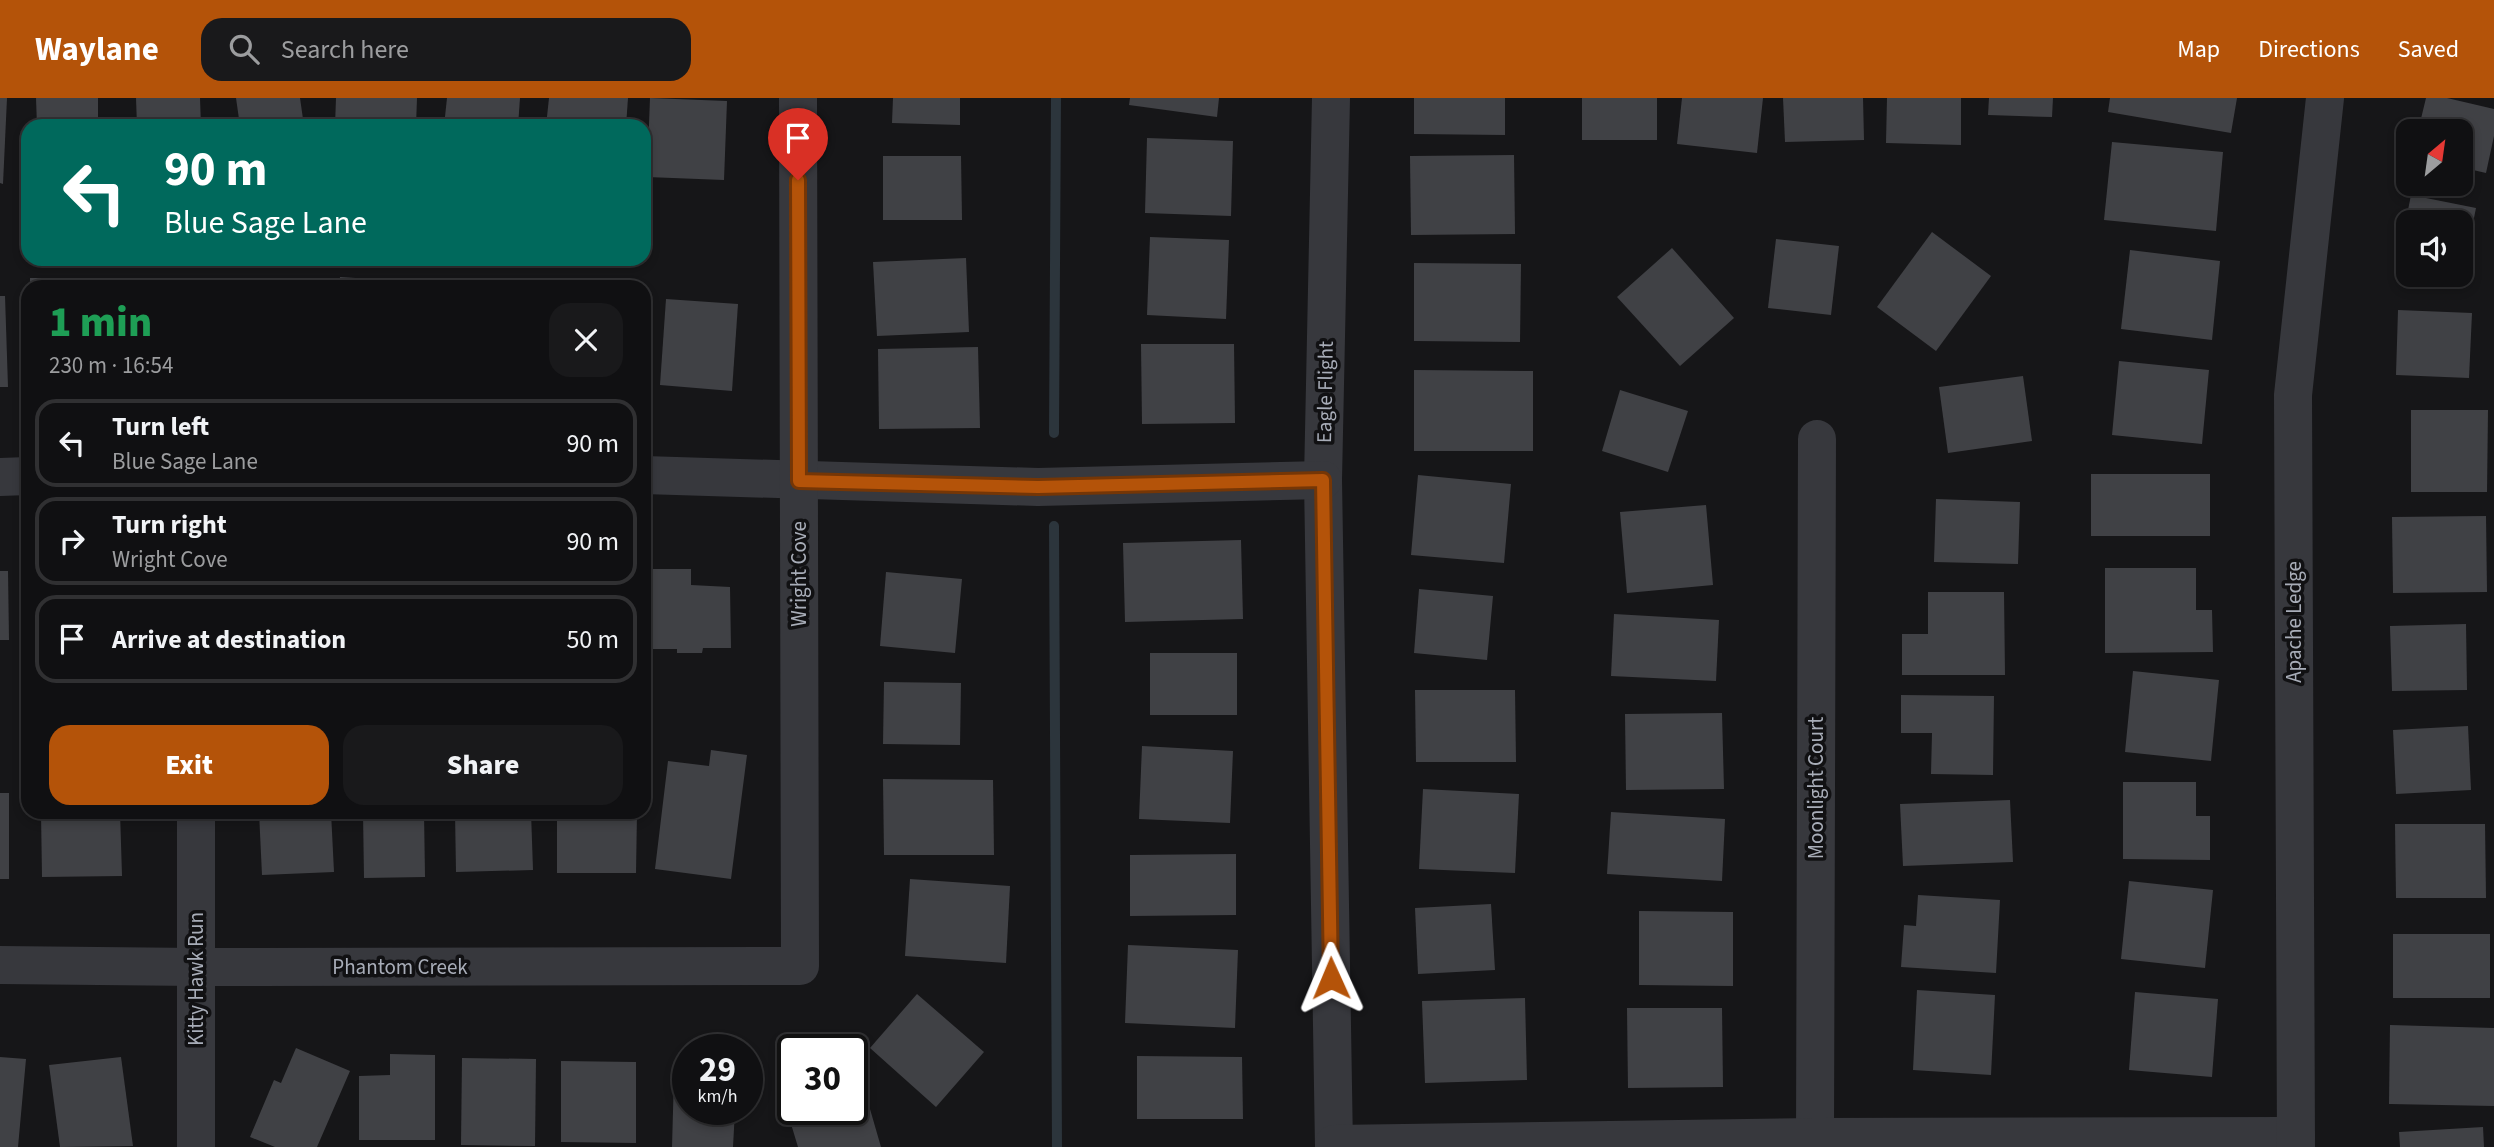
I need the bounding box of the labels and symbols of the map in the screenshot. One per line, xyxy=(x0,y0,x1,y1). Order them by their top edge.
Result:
pin xyxy=(768,108,828,180)
north arrow xyxy=(2396,119,2473,196)
street label: Eagle Flight xyxy=(1309,341,1341,443)
street label: Wright Cove xyxy=(784,521,814,627)
street label: Apache Ledge xyxy=(2279,561,2309,683)
street label: Moonlight Court xyxy=(1801,717,1831,859)
street label: Kitty Hawk Run xyxy=(181,912,211,1046)
position arrow xyxy=(1294,941,1368,1015)
street label: Phantom Creek xyxy=(332,952,468,982)
speed limit sign: 30 xyxy=(777,1034,868,1125)

